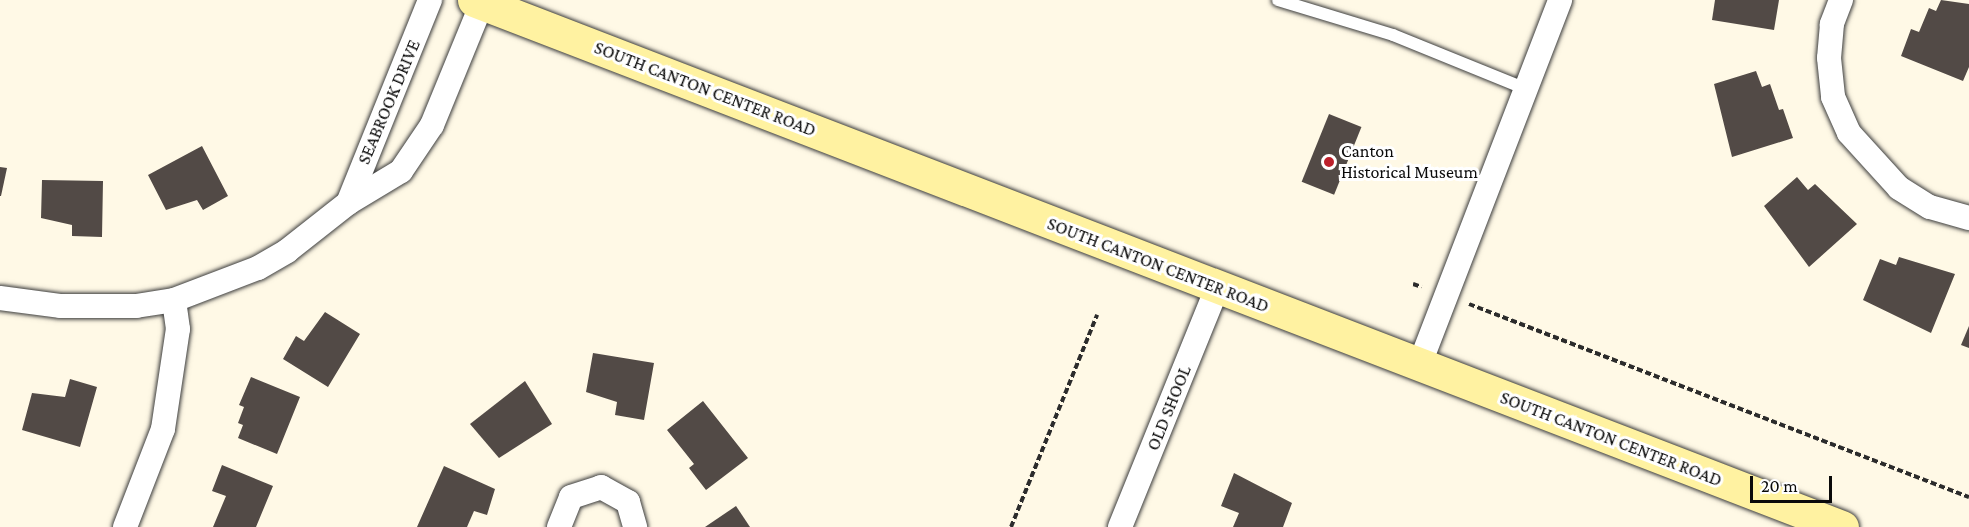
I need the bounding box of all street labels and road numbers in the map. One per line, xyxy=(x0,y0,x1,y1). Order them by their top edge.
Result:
street label: SEABROOK DRIVE xyxy=(353,36,425,168)
street label: SOUTH CANTON CENTER ROAD xyxy=(591,37,819,141)
street label: SOUTH CANTON CENTER ROAD xyxy=(1044,213,1272,317)
street label: OLD SHOOL xyxy=(1142,362,1196,454)
street label: SOUTH CANTON CENTER ROAD xyxy=(1497,387,1725,491)

